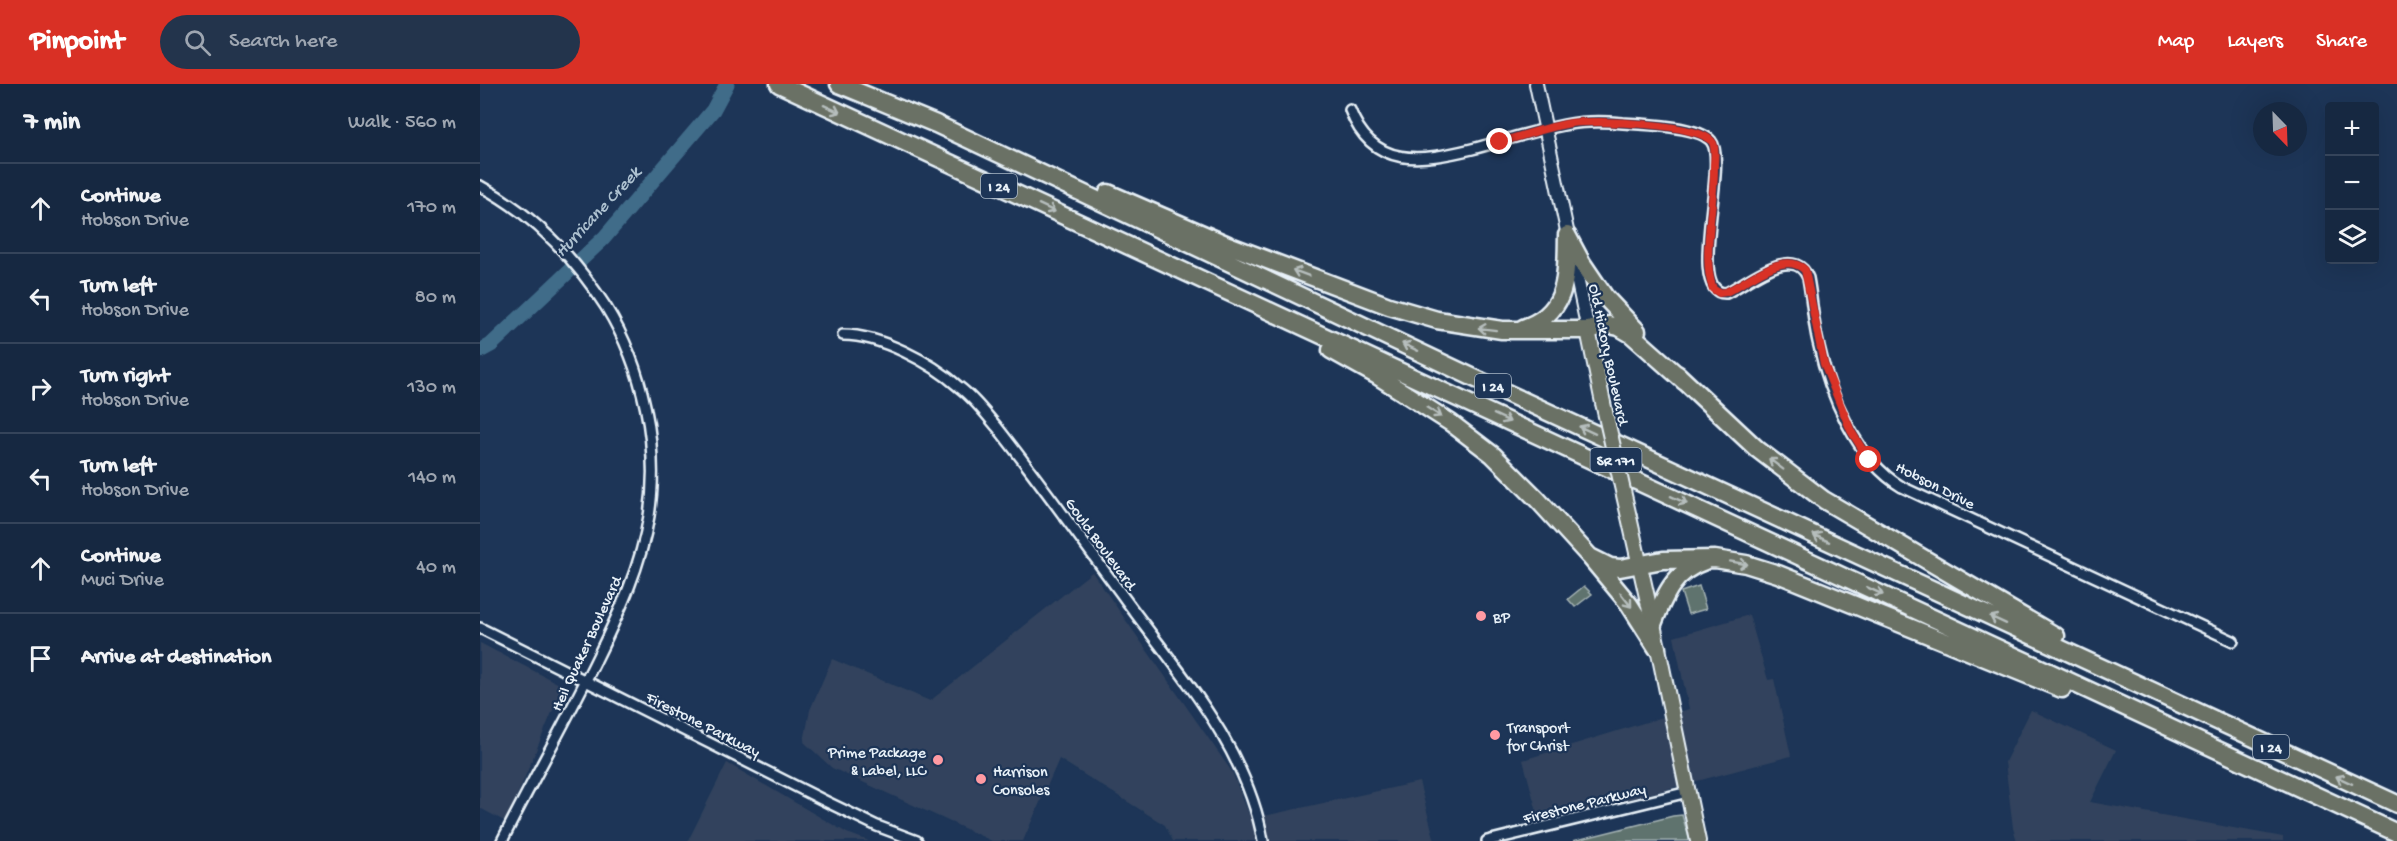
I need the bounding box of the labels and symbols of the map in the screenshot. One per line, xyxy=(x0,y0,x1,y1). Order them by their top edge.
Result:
north arrow xyxy=(2253,102,2307,156)
one-way arrow xyxy=(822,103,840,115)
route end xyxy=(1486,128,1512,154)
water label: Hurricane Creek xyxy=(551,162,648,262)
road number: I 24 xyxy=(981,174,1017,198)
one-way arrow xyxy=(1037,203,1055,215)
one-way arrow xyxy=(1293,266,1311,277)
street label: Old Hickory Boulevard xyxy=(1582,282,1631,429)
one-way arrow xyxy=(1478,323,1498,334)
one-way arrow xyxy=(1401,341,1419,353)
road number: I 24 xyxy=(1475,374,1511,398)
one-way arrow xyxy=(1425,407,1442,419)
one-way arrow xyxy=(1492,413,1510,425)
one-way arrow xyxy=(1578,423,1596,435)
route start xyxy=(1855,446,1881,472)
road number: SR 171 xyxy=(1590,448,1642,472)
one-way arrow xyxy=(1769,458,1785,471)
street label: Hobson Drive xyxy=(1892,459,1978,516)
street label: Gould Boulevard xyxy=(1059,495,1140,596)
one-way arrow xyxy=(1669,495,1687,507)
one-way arrow xyxy=(1812,532,1830,543)
one-way arrow xyxy=(1729,558,1749,569)
street label: Heil Quaker Boulevard xyxy=(549,572,629,715)
one-way arrow xyxy=(1865,586,1883,597)
one-way arrow xyxy=(1619,592,1632,608)
marker: BP xyxy=(1474,609,1488,623)
place label: BP xyxy=(1492,610,1510,629)
one-way arrow xyxy=(1989,614,2007,625)
street label: Firestone Parkway xyxy=(641,689,763,763)
place label: Transport for Christ xyxy=(1506,720,1571,757)
marker: Transport for Christ xyxy=(1488,728,1502,742)
road number: I 24 xyxy=(2253,735,2289,759)
place label: Prime Package & Label, LLC xyxy=(827,745,927,782)
marker: Prime Package & Label, LLC xyxy=(931,753,945,767)
place label: Harrison Consoles xyxy=(993,764,1051,801)
marker: Harrison Consoles xyxy=(974,772,988,786)
one-way arrow xyxy=(2335,773,2353,785)
street label: Firestone Parkway xyxy=(1521,781,1648,830)

